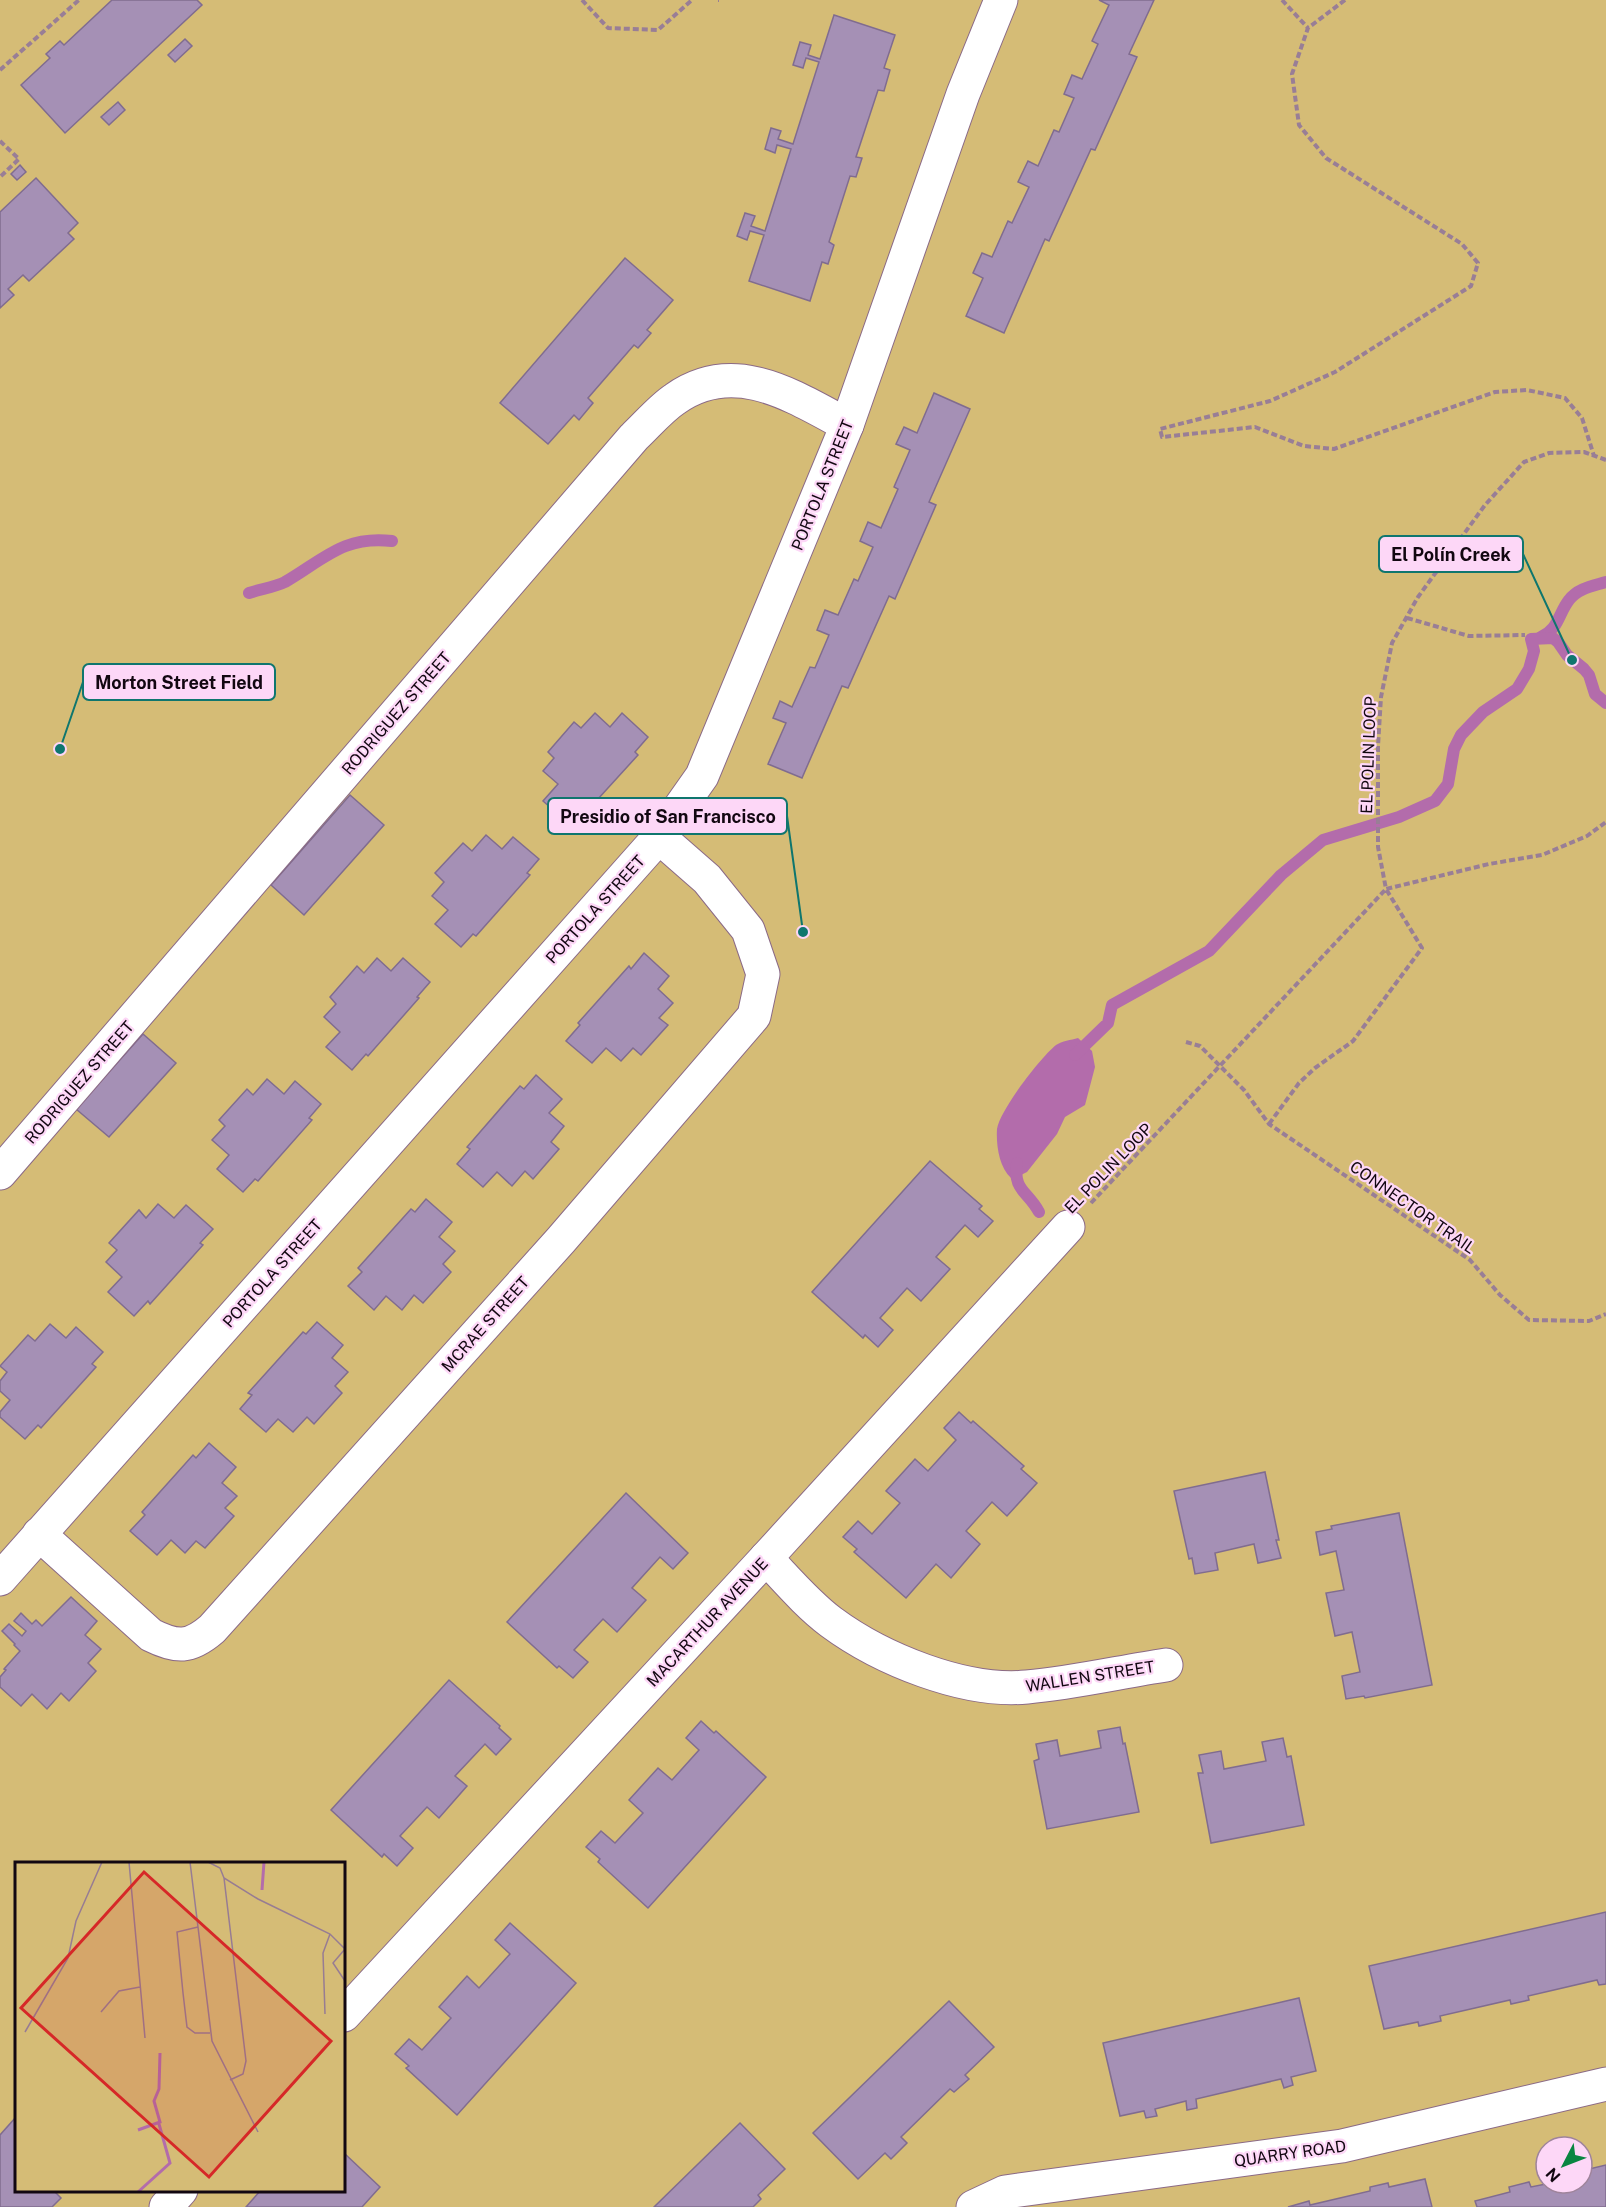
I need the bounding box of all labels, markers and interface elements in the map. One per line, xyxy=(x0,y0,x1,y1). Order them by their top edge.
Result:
street label: PORTOLA STREET xyxy=(788,417,857,553)
callout: El Polín Creek xyxy=(1379,536,1523,572)
text: El Polín Creek xyxy=(1391,544,1512,565)
street label: RODRIGUEZ STREET xyxy=(338,648,455,779)
callout: Morton Street Field xyxy=(83,664,275,700)
text: Morton Street Field xyxy=(95,672,263,693)
street label: EL POLIN LOOP xyxy=(1357,696,1380,814)
callout: Presidio of San Francisco xyxy=(548,798,787,834)
text: Presidio of San Francisco xyxy=(560,806,776,827)
street label: PORTOLA STREET xyxy=(542,851,649,967)
street label: RODRIGUEZ STREET xyxy=(21,1017,138,1148)
street label: EL POLIN LOOP xyxy=(1061,1120,1156,1217)
street label: CONNECTOR TRAIL xyxy=(1346,1157,1479,1258)
street label: PORTOLA STREET xyxy=(219,1215,326,1331)
street label: MCRAE STREET xyxy=(438,1272,533,1376)
street label: MACARTHUR AVENUE xyxy=(643,1554,772,1691)
street label: WALLEN STREET xyxy=(1025,1657,1156,1696)
inset map xyxy=(15,1862,345,2192)
north arrow xyxy=(1534,2135,1594,2195)
street label: QUARRY ROAD xyxy=(1233,2136,1347,2171)
text: N xyxy=(1542,2164,1564,2186)

